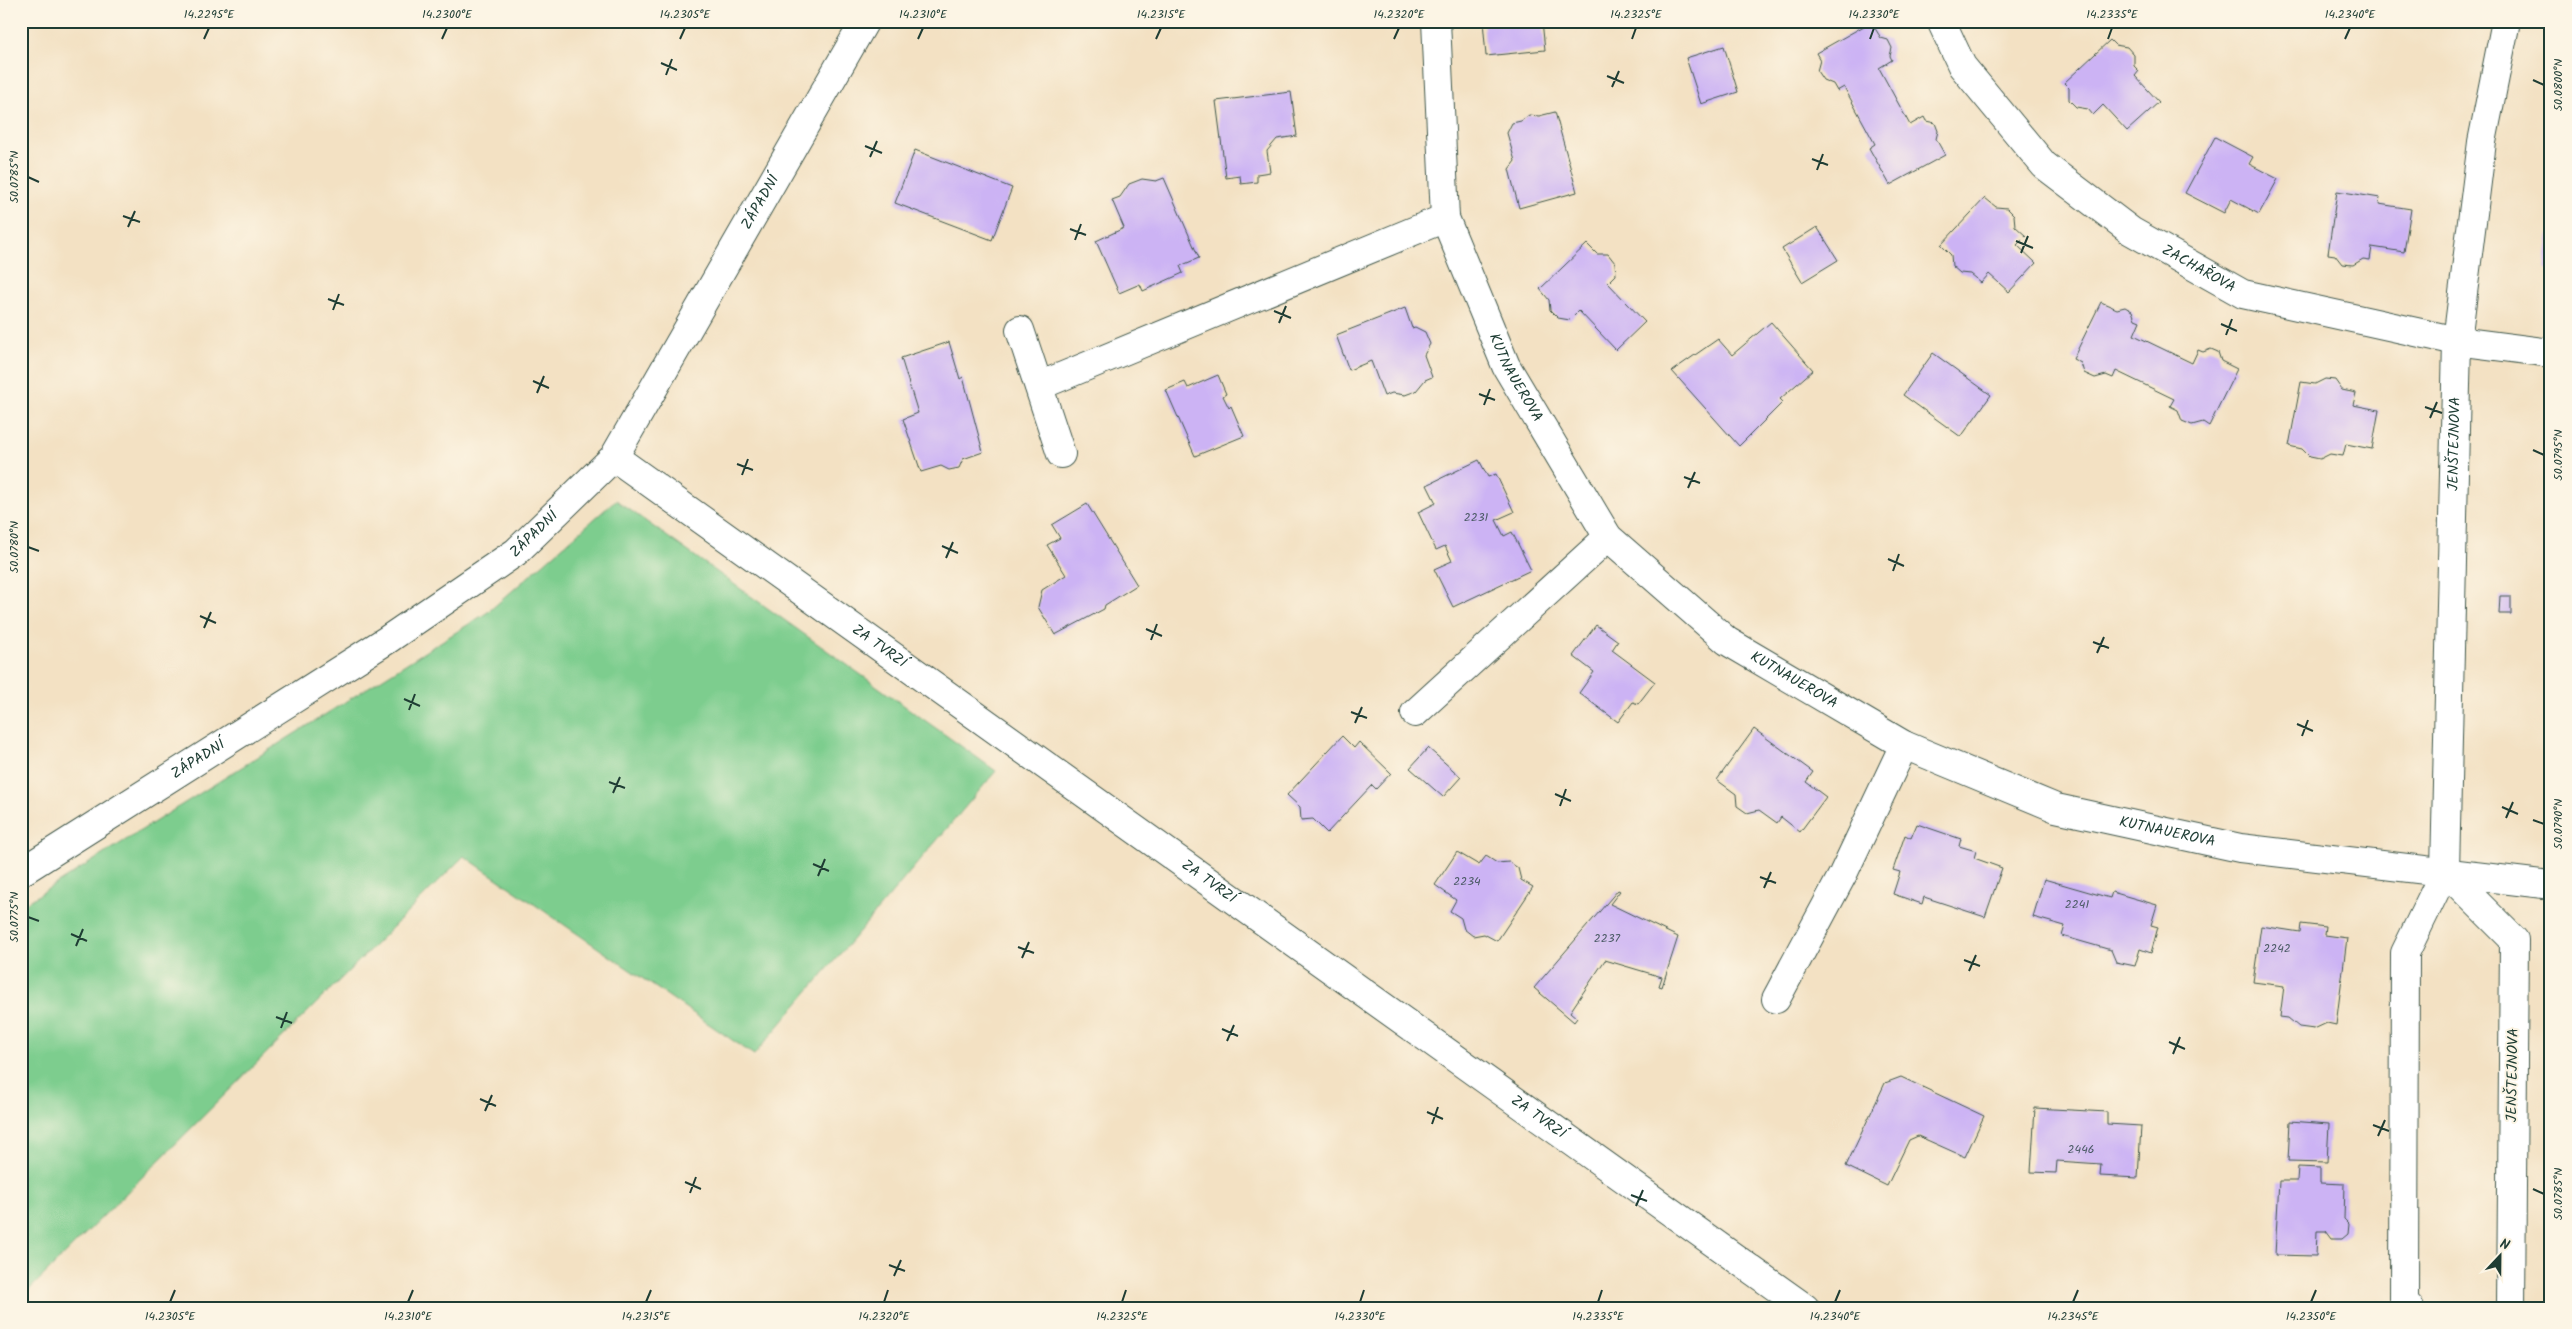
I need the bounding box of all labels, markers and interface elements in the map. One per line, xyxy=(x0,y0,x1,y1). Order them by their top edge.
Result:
text: 14.2295°E xyxy=(184,5,235,24)
text: 14.2300°E xyxy=(422,5,473,24)
text: 14.2305°E xyxy=(660,5,711,24)
text: 14.2310°E xyxy=(899,5,948,24)
text: 14.2315°E xyxy=(1137,5,1186,24)
text: 14.2320°E xyxy=(1373,5,1426,24)
text: 14.2325°E xyxy=(1610,5,1663,24)
text: 14.2330°E xyxy=(1849,5,1900,24)
text: 14.2335°E xyxy=(2086,5,2139,24)
text: 14.2340°E xyxy=(2325,5,2376,24)
text: 50.0800°N xyxy=(2549,59,2568,111)
text: 50.0785°N xyxy=(5,151,24,203)
street label: ZÁPADNÍ xyxy=(735,168,787,234)
street label: ZACHAŘOVA xyxy=(2157,239,2240,299)
street label: KUTNAUEROVA xyxy=(1482,330,1549,427)
street label: JENŠTEJNOVA xyxy=(2442,396,2468,491)
text: 50.0795°N xyxy=(2549,429,2568,481)
street label: ZÁPADNÍ xyxy=(504,503,566,564)
house number: 2231 xyxy=(1464,508,1489,527)
text: 50.0780°N xyxy=(5,521,24,573)
street label: ZA TVRZÍ xyxy=(847,618,914,676)
street label: KUTNAUEROVA xyxy=(1746,645,1842,715)
street label: ZÁPADNÍ xyxy=(167,732,232,786)
text: 50.0790°N xyxy=(2549,799,2568,849)
street label: KUTNAUEROVA xyxy=(2117,810,2218,854)
street label: ZA TVRZÍ xyxy=(1176,854,1243,911)
house number: 2234 xyxy=(1453,872,1481,891)
text: 50.0775°N xyxy=(5,892,24,943)
house number: 2241 xyxy=(2065,895,2089,914)
house number: 2237 xyxy=(1594,929,1621,948)
house number: 2242 xyxy=(2263,939,2291,958)
street label: JENŠTEJNOVA xyxy=(2500,1028,2526,1122)
street label: ZA TVRZÍ xyxy=(1506,1089,1573,1147)
house number: 2446 xyxy=(2068,1140,2094,1159)
text: 50.0785°N xyxy=(2549,1168,2568,1220)
north arrow xyxy=(2474,1232,2524,1282)
text: N xyxy=(2496,1233,2513,1257)
text: 14.2305°E xyxy=(145,1307,196,1326)
text: 14.2310°E xyxy=(384,1307,433,1326)
text: 14.2315°E xyxy=(622,1307,671,1326)
text: 14.2320°E xyxy=(858,1307,911,1326)
text: 14.2325°E xyxy=(1096,1307,1149,1326)
text: 14.2330°E xyxy=(1335,1307,1386,1326)
text: 14.2335°E xyxy=(1572,1307,1625,1326)
text: 14.2340°E xyxy=(1810,1307,1861,1326)
text: 14.2345°E xyxy=(2047,1307,2100,1326)
text: 14.2350°E xyxy=(2286,1307,2337,1326)

